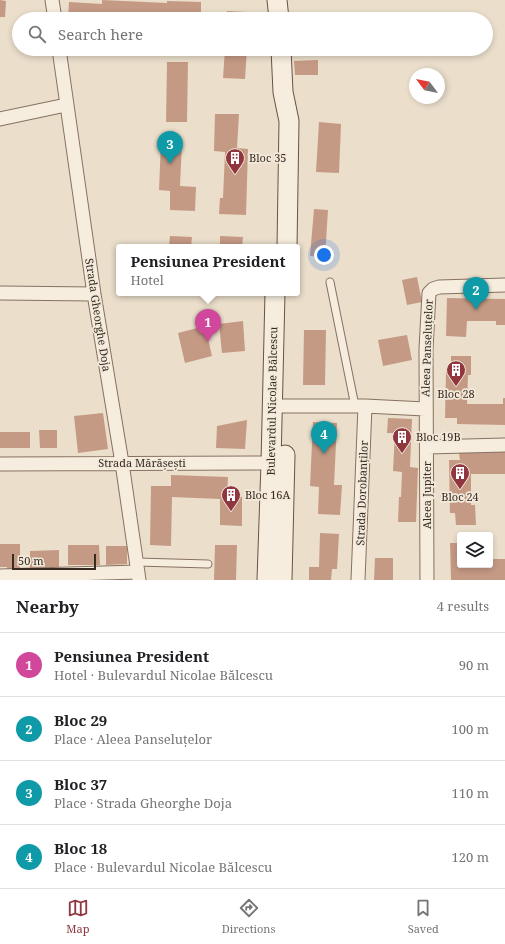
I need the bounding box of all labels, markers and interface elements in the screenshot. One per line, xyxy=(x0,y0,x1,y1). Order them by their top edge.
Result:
search box xyxy=(12,12,493,56)
icon: search xyxy=(26,23,48,45)
text: Search here xyxy=(58,24,143,44)
north arrow xyxy=(409,68,445,104)
pin: 3 xyxy=(157,131,183,164)
building icon: Bloc 35 xyxy=(224,147,246,175)
place label: Bloc 35 xyxy=(249,150,287,165)
popup xyxy=(116,244,300,296)
your location xyxy=(314,245,334,265)
text: Pensiunea President xyxy=(130,251,286,271)
street label: Strada Gheorghe Doja xyxy=(82,257,115,373)
text: Hotel xyxy=(130,271,164,289)
pin: 2 xyxy=(463,277,489,310)
street label: Aleea Panseluțelor xyxy=(417,298,436,397)
pin: 1 xyxy=(195,309,221,342)
street label: Bulevardul Nicolae Bălcescu xyxy=(263,327,280,475)
building icon: Bloc 28 xyxy=(445,359,467,387)
place label: Bloc 28 xyxy=(437,386,475,401)
pin: 4 xyxy=(311,421,337,454)
building icon: Bloc 19B xyxy=(391,426,413,454)
place label: Bloc 19B xyxy=(416,429,461,444)
street label: Strada Dorobanților xyxy=(352,439,371,546)
street label: Strada Mărășești xyxy=(98,455,186,470)
street label: Aleea Jupiter xyxy=(419,460,434,529)
building icon: Bloc 24 xyxy=(449,462,471,490)
building icon: Bloc 16A xyxy=(220,484,242,512)
place label: Bloc 16A xyxy=(245,487,291,502)
place label: Bloc 24 xyxy=(441,489,479,504)
map controls xyxy=(457,532,493,568)
button: layers xyxy=(457,532,493,568)
scale bar xyxy=(12,552,96,571)
text: 50 m xyxy=(18,553,44,568)
text: Nearby xyxy=(16,595,79,618)
text: 4 results xyxy=(437,597,489,615)
text: Pensiunea President xyxy=(54,646,209,666)
text: 1 xyxy=(25,656,33,674)
text: 90 m xyxy=(459,656,489,674)
text: Hotel · Bulevardul Nicolae Bălcescu xyxy=(54,666,273,684)
text: Bloc 29 xyxy=(54,710,107,730)
text: 2 xyxy=(25,720,33,738)
text: 100 m xyxy=(452,720,489,738)
text: Place · Aleea Panseluțelor xyxy=(54,730,212,748)
text: Bloc 37 xyxy=(54,774,107,794)
text: 3 xyxy=(25,784,33,802)
text: 110 m xyxy=(452,784,489,802)
text: Place · Strada Gheorghe Doja xyxy=(54,794,232,812)
text: Bloc 18 xyxy=(54,838,107,858)
text: 4 xyxy=(25,848,33,866)
text: 120 m xyxy=(452,848,489,866)
text: Place · Bulevardul Nicolae Bălcescu xyxy=(54,858,272,876)
tab: Map xyxy=(66,897,89,936)
tab: Directions xyxy=(222,897,275,936)
tab: Saved xyxy=(408,897,439,936)

